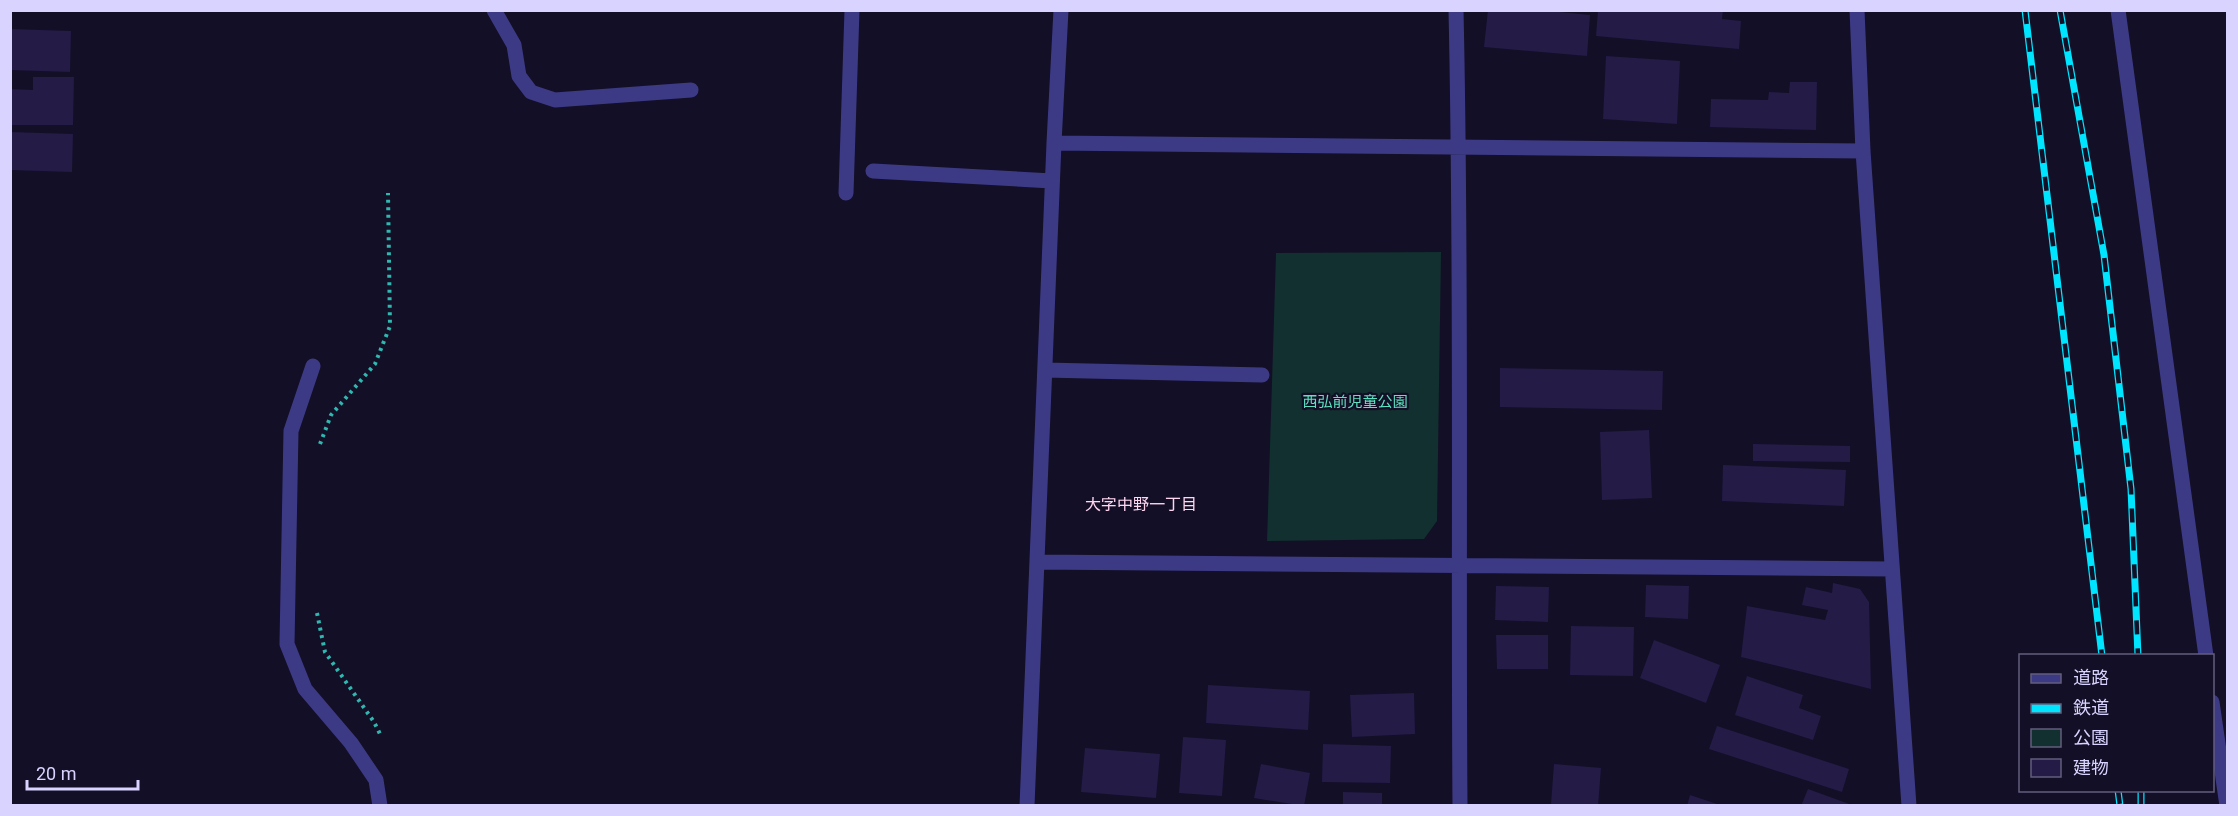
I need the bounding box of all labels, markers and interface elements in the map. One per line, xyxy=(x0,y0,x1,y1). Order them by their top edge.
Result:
park label: 西弘前児童公園 xyxy=(1302,393,1408,411)
district label: 大字中野一丁目 xyxy=(1085,495,1197,514)
legend xyxy=(2019,654,2214,792)
text: 道路 xyxy=(2073,667,2109,688)
text: 鉄道 xyxy=(2073,697,2109,718)
text: 公園 xyxy=(2073,727,2109,748)
scale bar xyxy=(27,753,138,791)
text: 建物 xyxy=(2073,757,2109,778)
text: 20 m xyxy=(36,763,76,784)

